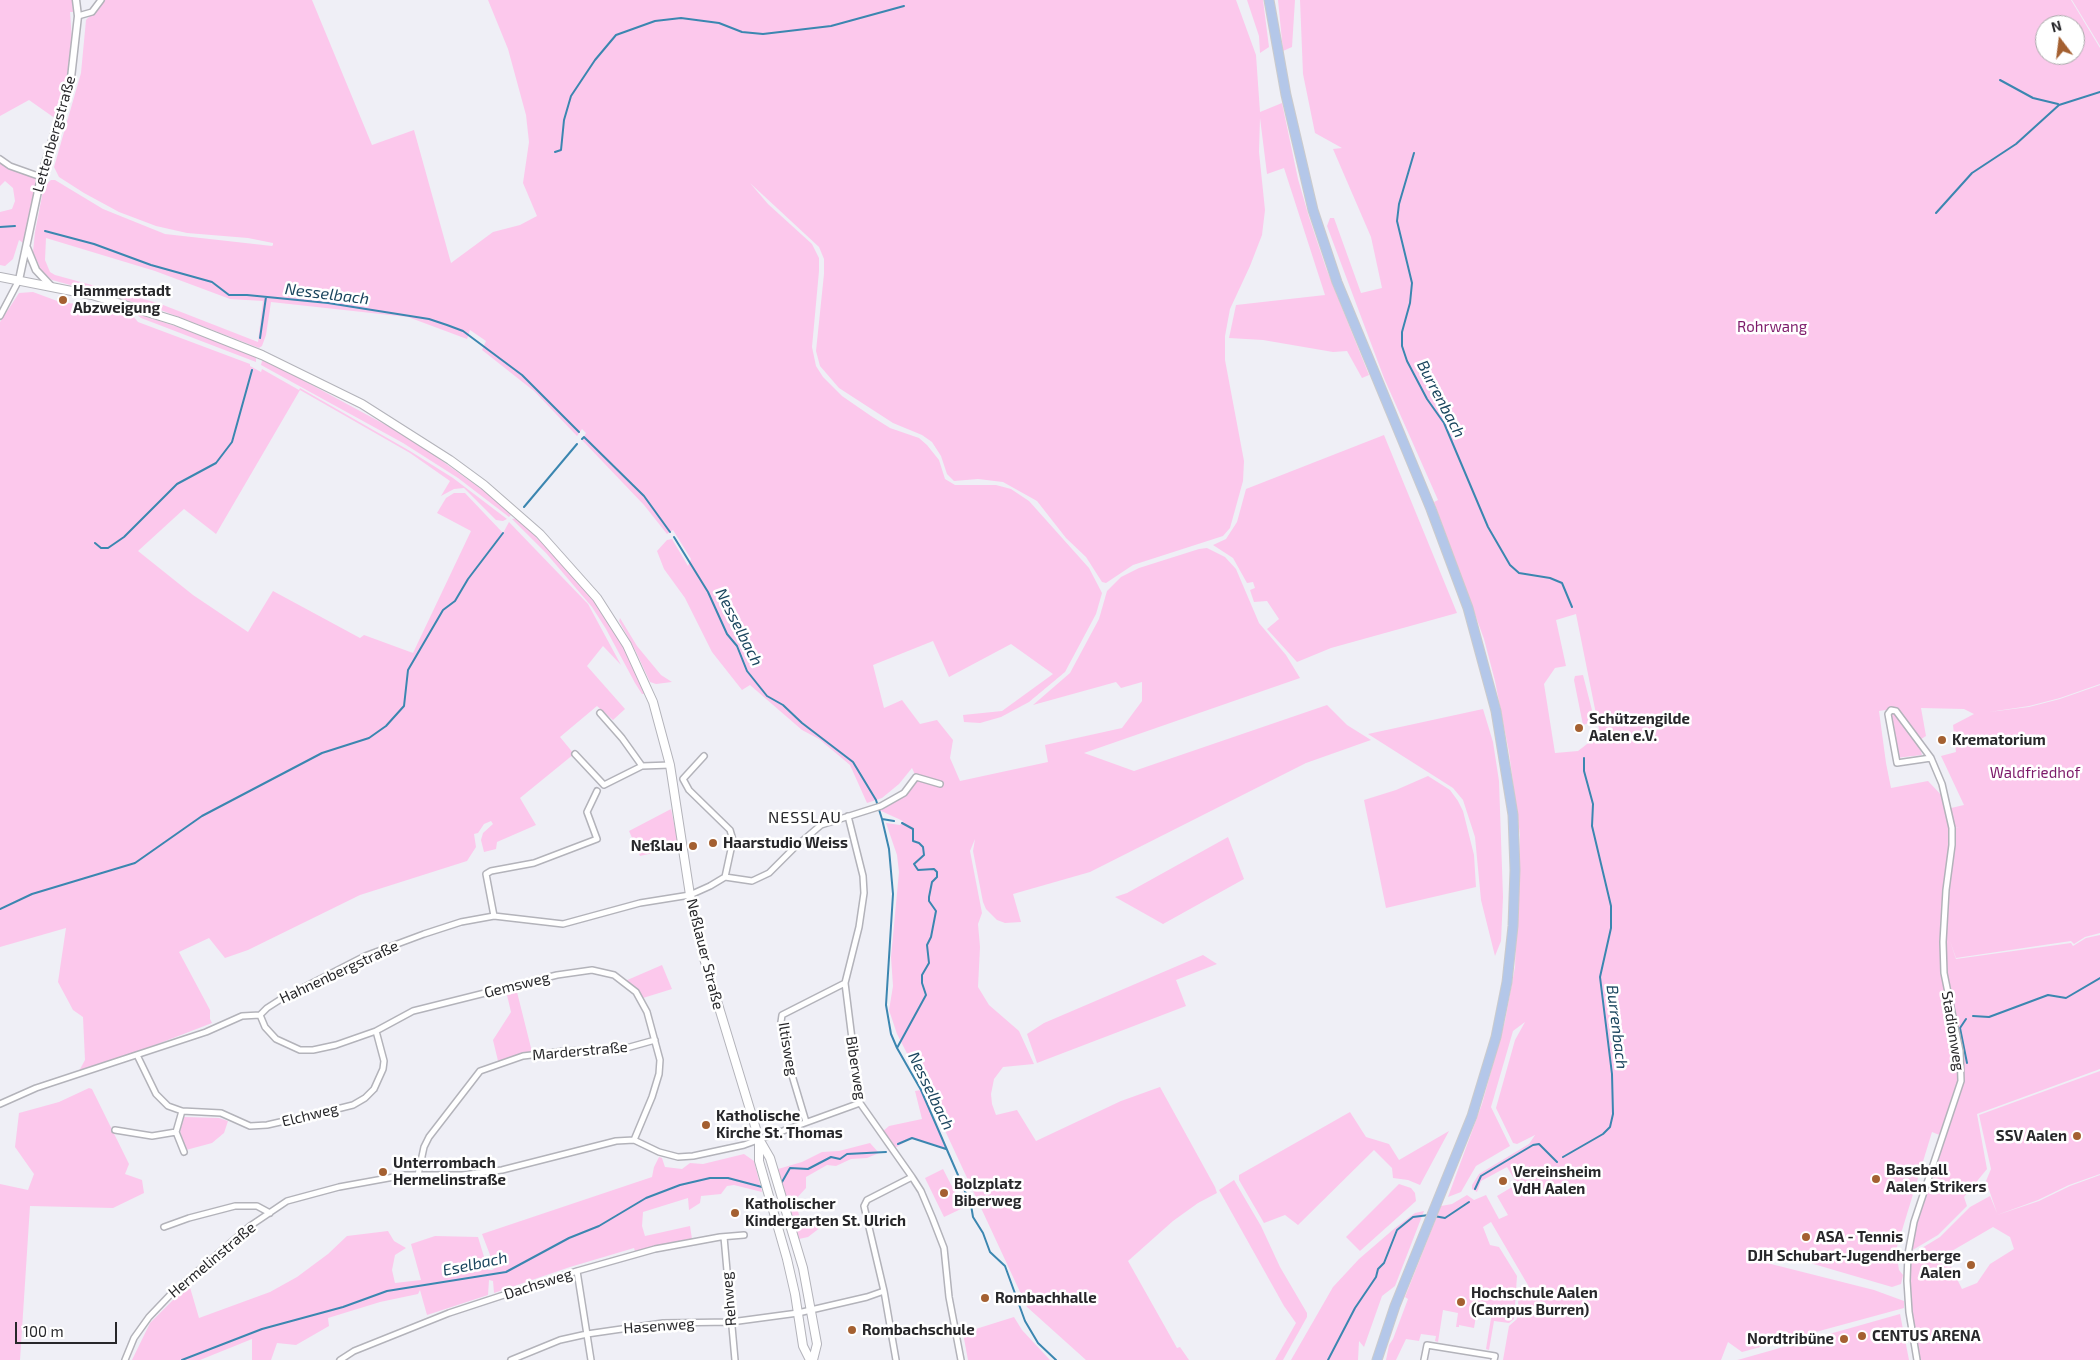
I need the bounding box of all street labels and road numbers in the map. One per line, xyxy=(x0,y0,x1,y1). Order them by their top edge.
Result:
street label: Lettenbergstraße xyxy=(29,74,79,194)
street label: Neßlauer Straße xyxy=(682,897,728,1011)
street label: Hahnenbergstraße xyxy=(277,937,401,1007)
street label: Gemsweg xyxy=(482,968,552,1002)
street label: Stadionweg xyxy=(1938,990,1968,1072)
street label: Iltisweg xyxy=(774,1021,802,1077)
street label: Biberweg xyxy=(842,1035,870,1101)
street label: Marderstraße xyxy=(532,1038,628,1064)
street label: Elchweg xyxy=(280,1099,340,1131)
street label: Hermelinstraße xyxy=(165,1218,259,1302)
street label: Dachsweg xyxy=(502,1265,574,1303)
street label: Rehweg xyxy=(718,1271,740,1327)
street label: Hasenweg xyxy=(623,1315,695,1337)

